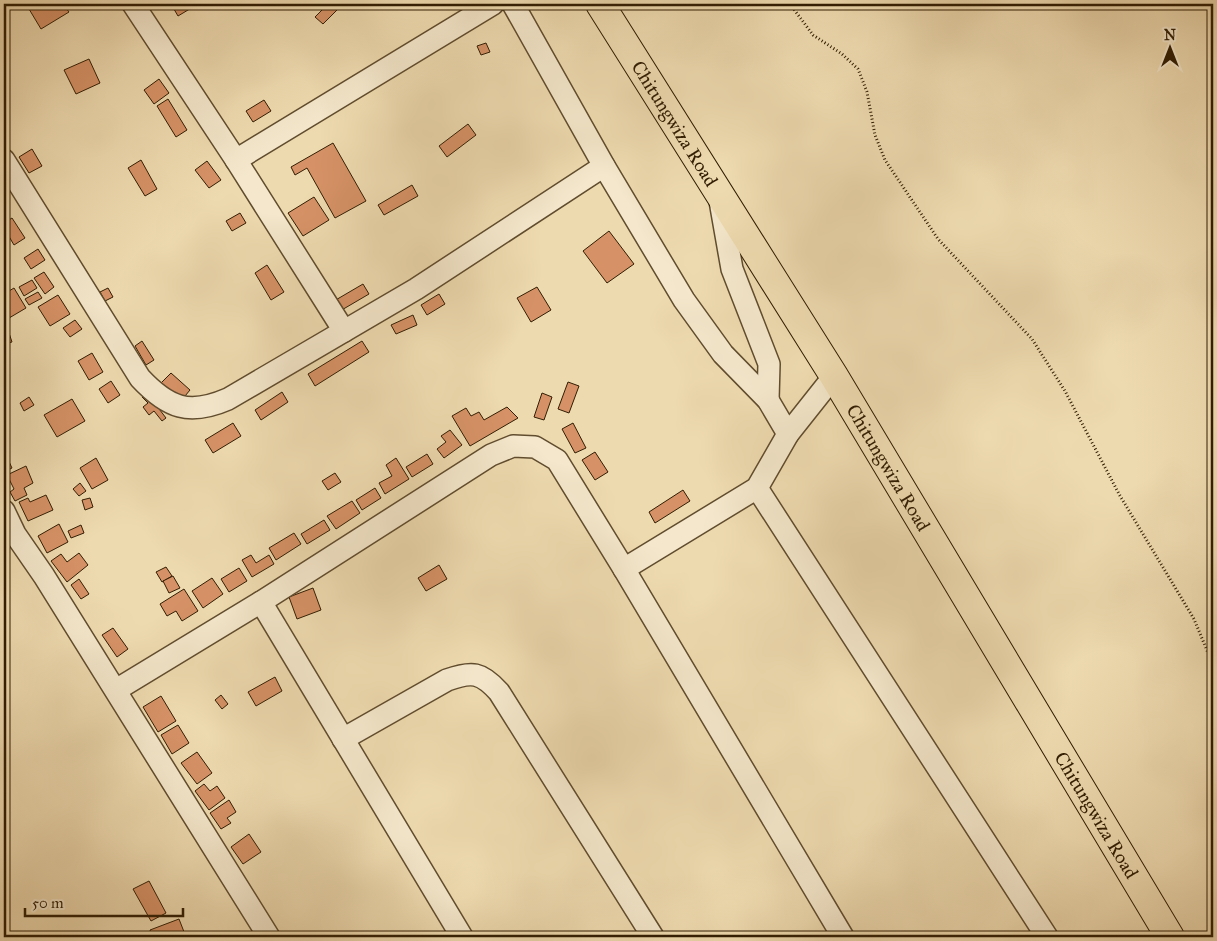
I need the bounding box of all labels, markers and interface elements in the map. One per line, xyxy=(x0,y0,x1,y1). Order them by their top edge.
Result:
north arrow xyxy=(1144,22,1194,72)
text: N xyxy=(1164,27,1176,44)
street label: Chitungwiza Road xyxy=(627,56,723,191)
street label: Chitungwiza Road xyxy=(842,400,936,535)
street label: Chitungwiza Road xyxy=(1050,747,1144,883)
scale bar xyxy=(25,886,182,918)
text: 50 m xyxy=(32,894,64,912)

